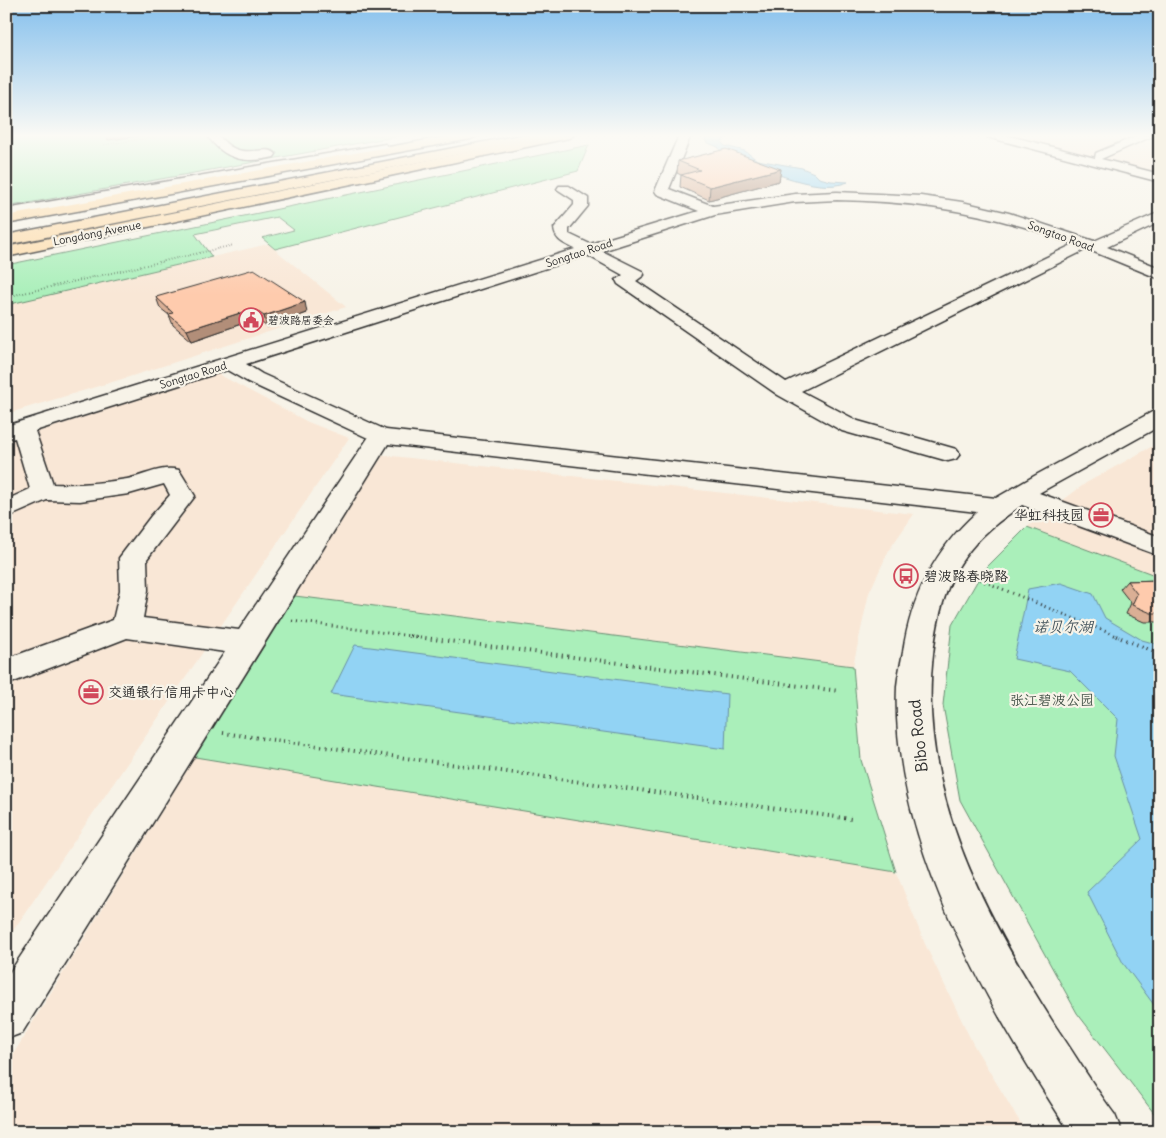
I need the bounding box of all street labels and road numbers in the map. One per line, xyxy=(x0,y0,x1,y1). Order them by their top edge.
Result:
street label: Longdong Avenue xyxy=(52,218,142,248)
street label: Songtao Road xyxy=(1026,218,1096,255)
street label: Songtao Road xyxy=(544,235,615,270)
street label: Songtao Road xyxy=(158,358,229,392)
street label: Bibo Road xyxy=(904,699,932,773)

